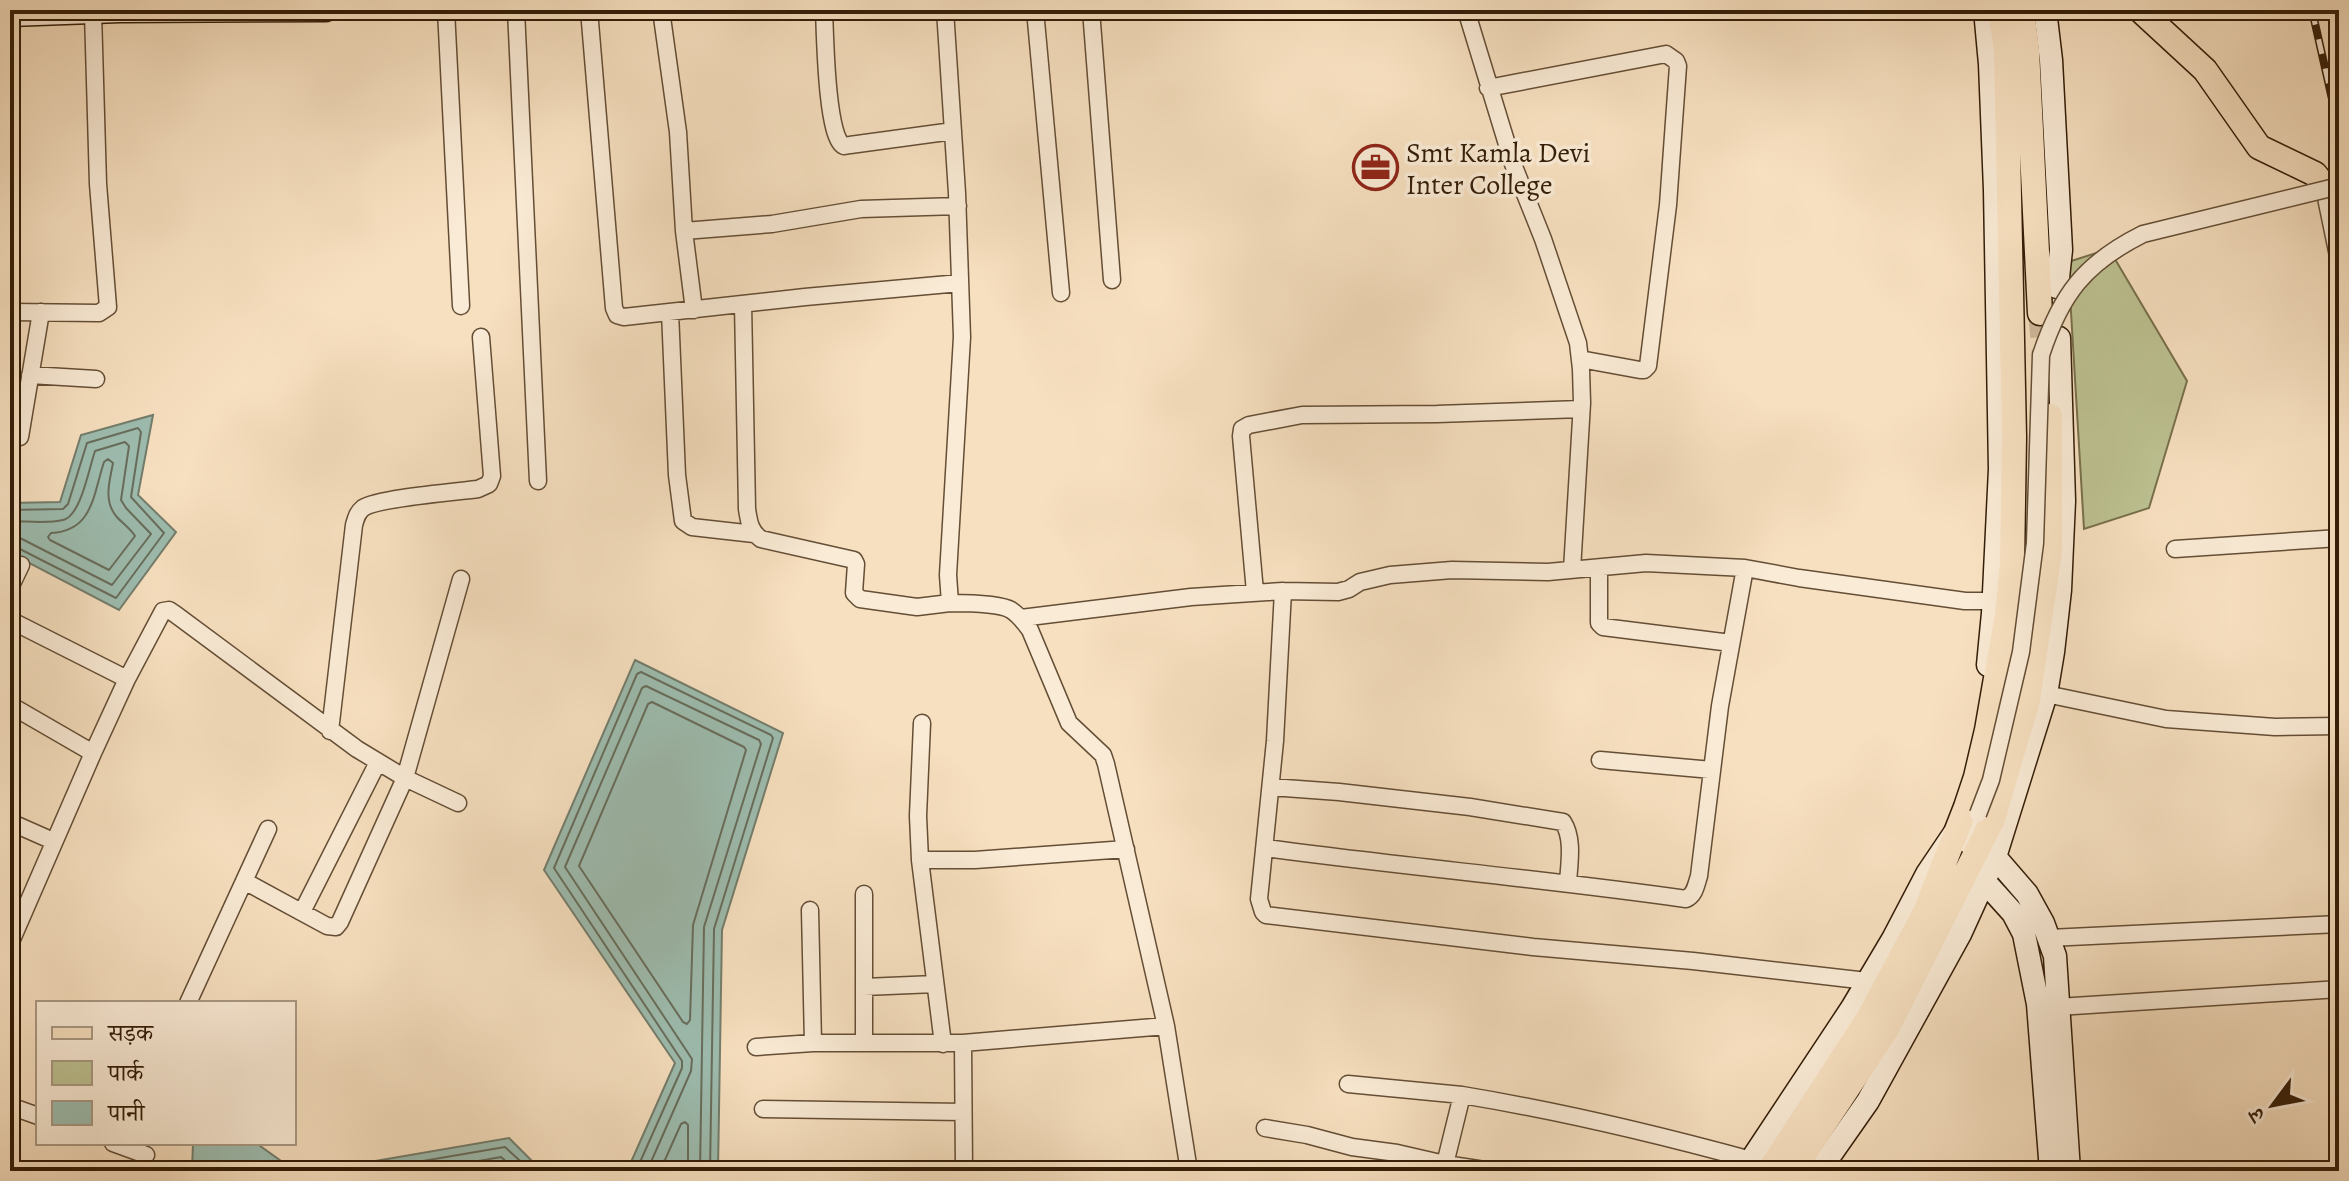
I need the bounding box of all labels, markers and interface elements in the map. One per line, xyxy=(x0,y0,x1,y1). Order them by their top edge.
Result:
place label: Smt Kamla Devi Inter College xyxy=(1406,134,1590,204)
office icon: Smt Kamla Devi Inter College xyxy=(1351,144,1399,192)
legend xyxy=(36,1001,296,1145)
text: सड़क xyxy=(107,1017,155,1049)
text: पार्क xyxy=(107,1057,145,1089)
north arrow xyxy=(2233,1065,2313,1145)
text: पानी xyxy=(107,1097,146,1129)
text: उ xyxy=(2240,1101,2274,1129)

